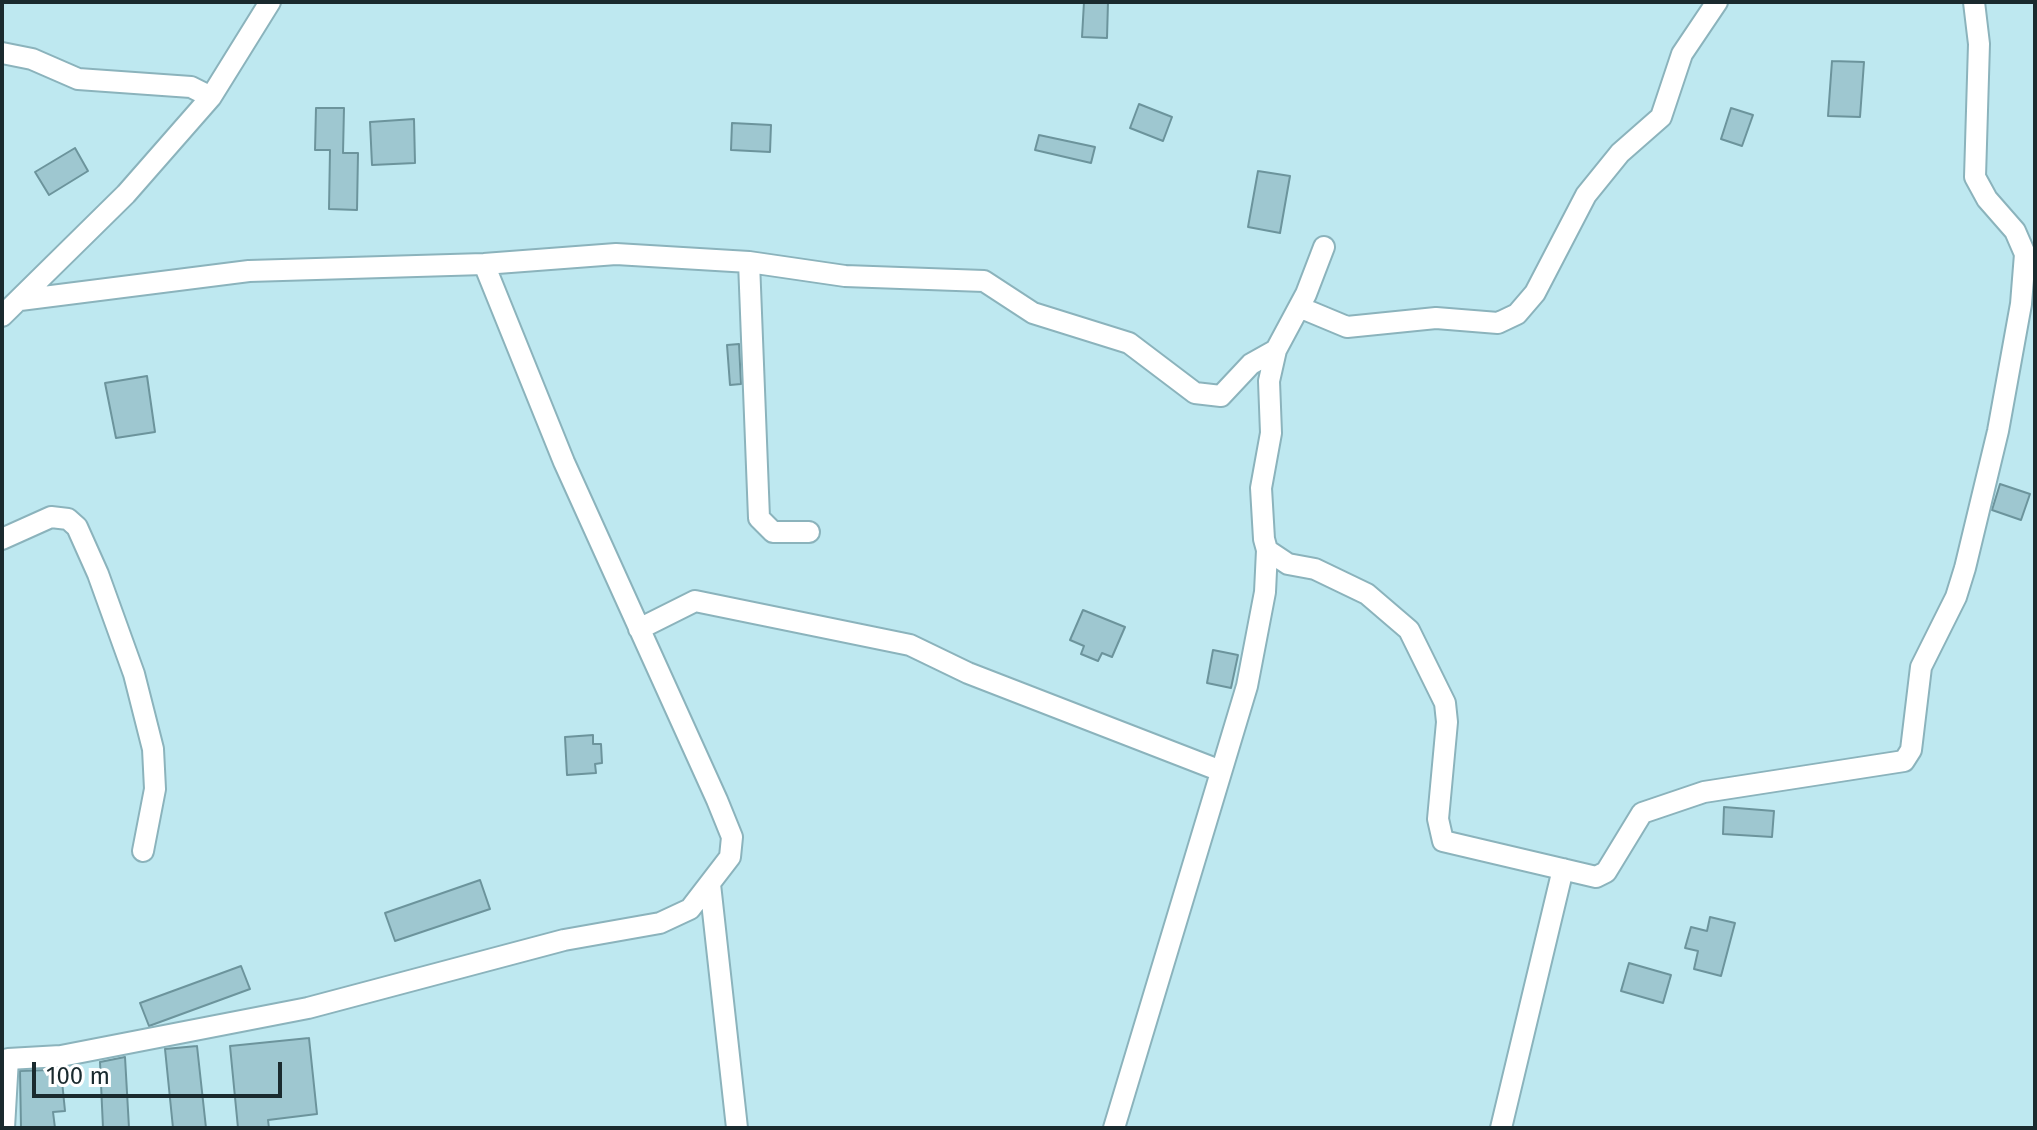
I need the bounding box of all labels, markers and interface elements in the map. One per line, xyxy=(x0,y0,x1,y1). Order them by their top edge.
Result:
scale bar xyxy=(36,1046,286,1096)
text: 100 m xyxy=(46,1062,110,1090)

